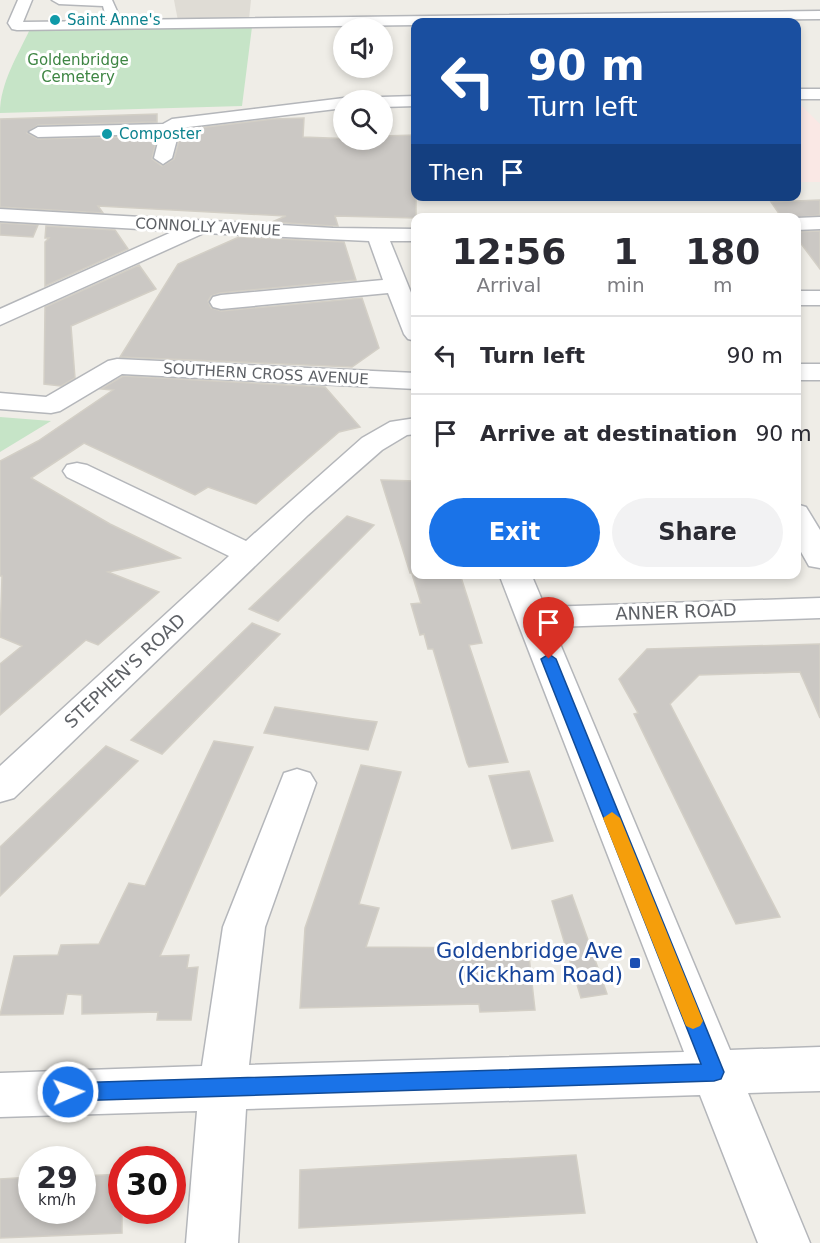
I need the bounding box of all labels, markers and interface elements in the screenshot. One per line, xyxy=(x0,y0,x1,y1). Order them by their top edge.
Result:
place label: Saint Anne's xyxy=(67,11,161,29)
marker: Saint Anne's xyxy=(48,13,62,27)
map controls xyxy=(333,18,393,150)
button: sound xyxy=(333,18,393,78)
text: 90 m xyxy=(528,41,645,90)
icon: left xyxy=(429,42,507,120)
park label: Goldenbridge Cemetery xyxy=(27,51,129,86)
button: search xyxy=(333,90,393,150)
text: Turn left xyxy=(528,91,638,122)
place label: Composter xyxy=(119,125,202,143)
marker: Composter xyxy=(100,127,114,141)
icon: arrive xyxy=(496,156,529,189)
text: Then xyxy=(429,160,484,185)
street label: CONNOLLY AVENUE xyxy=(135,214,281,240)
text: 12:56 xyxy=(452,231,566,272)
text: 1 xyxy=(613,231,638,272)
text: 180 xyxy=(685,231,760,272)
text: Arrival xyxy=(476,273,541,297)
text: min xyxy=(607,273,645,297)
text: m xyxy=(713,273,733,297)
icon: left xyxy=(429,339,462,372)
text: Turn left xyxy=(480,343,585,368)
text: 90 m xyxy=(727,343,783,368)
street label: SOUTHERN CROSS AVENUE xyxy=(163,360,369,388)
icon: arrive xyxy=(429,417,462,450)
text: Arrive at destination xyxy=(480,421,737,446)
text: 90 m xyxy=(755,421,812,446)
button: Exit xyxy=(429,498,600,567)
button: Share xyxy=(612,498,783,567)
pin xyxy=(523,597,574,659)
street label: ANNER ROAD xyxy=(615,599,737,624)
icon: arrive xyxy=(532,606,565,639)
street label: STEPHEN'S ROAD xyxy=(60,609,189,732)
place label: Goldenbridge Ave (Kickham Road) xyxy=(436,939,623,987)
marker: Goldenbridge Ave (Kickham Road) xyxy=(628,956,642,970)
position arrow xyxy=(36,1060,100,1124)
speed limit sign: 30 xyxy=(108,1146,186,1224)
text: 29 xyxy=(36,1160,78,1195)
text: km/h xyxy=(38,1191,76,1209)

